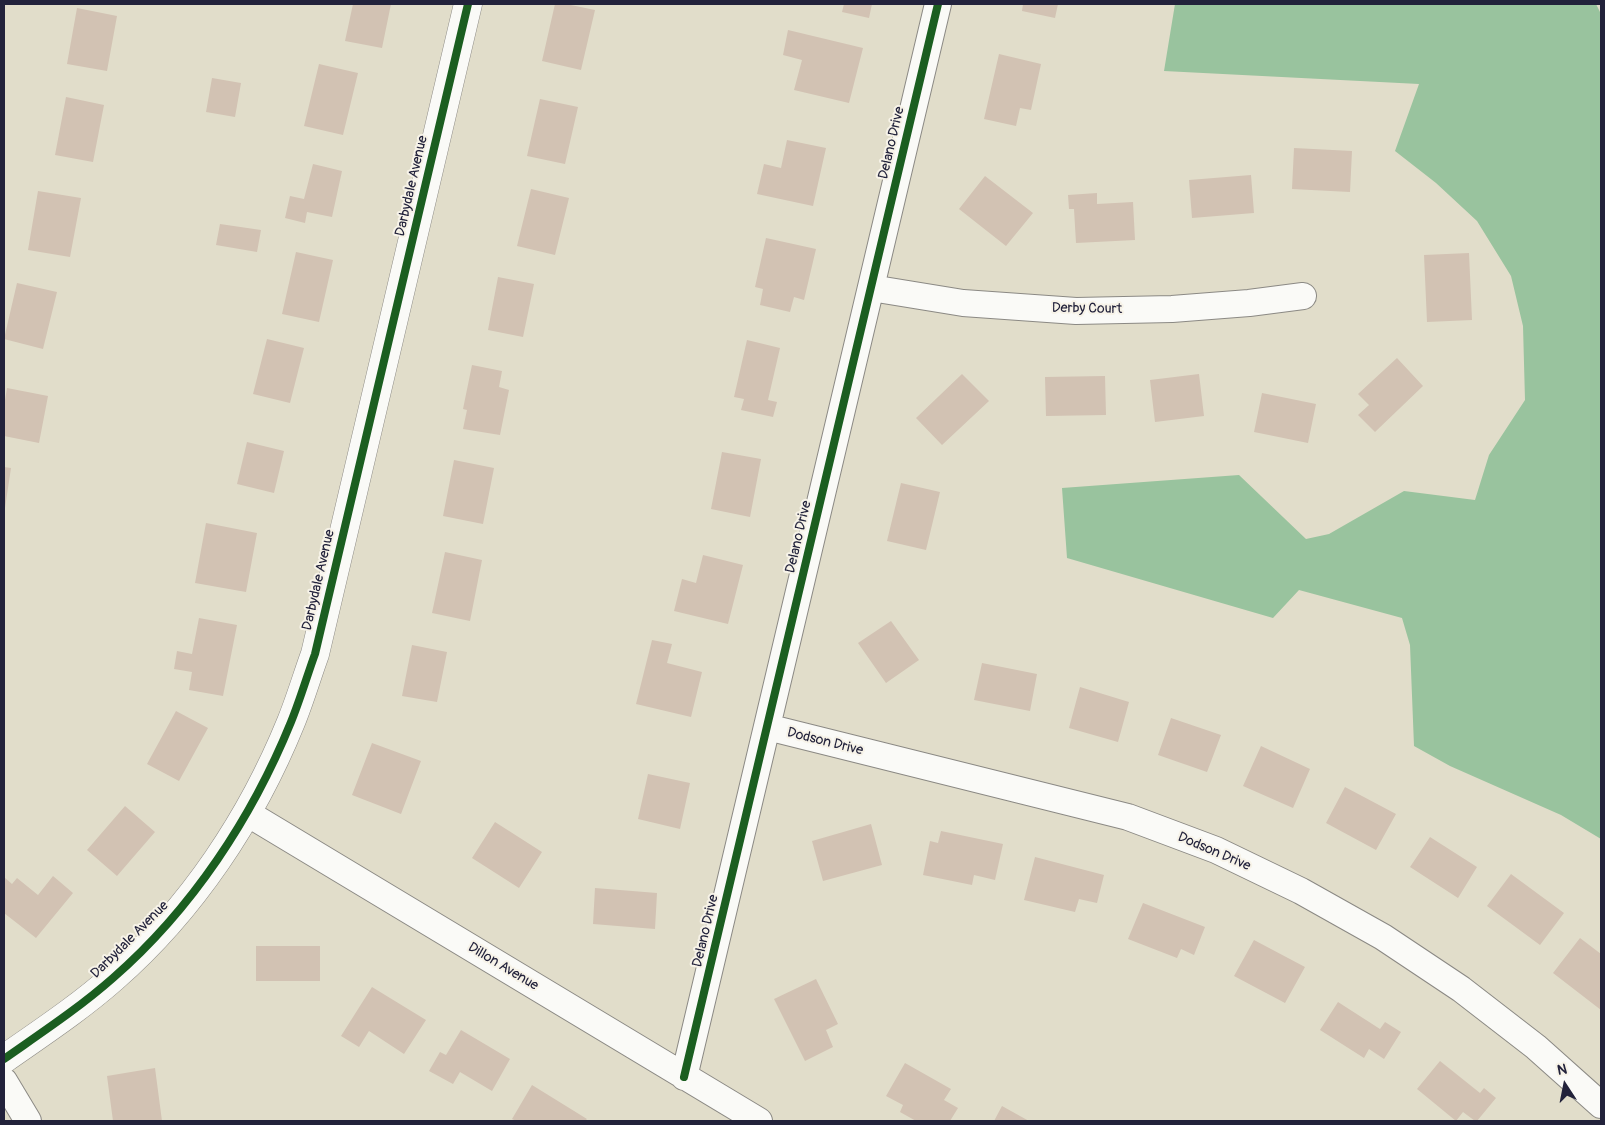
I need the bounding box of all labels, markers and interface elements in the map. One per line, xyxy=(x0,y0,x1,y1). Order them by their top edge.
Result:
street label: Delano Drive xyxy=(876,105,908,181)
street label: Darbydale Avenue xyxy=(392,134,432,238)
street label: Derby Court xyxy=(1052,300,1122,318)
street label: Delano Drive xyxy=(783,499,815,575)
street label: Darbydale Avenue xyxy=(299,528,339,632)
street label: Dodson Drive xyxy=(785,724,865,760)
street label: Dodson Drive xyxy=(1175,829,1253,875)
street label: Delano Drive xyxy=(690,893,722,969)
street label: Darbydale Avenue xyxy=(88,898,172,982)
street label: Dillon Avenue xyxy=(465,939,541,995)
north arrow xyxy=(1540,1060,1590,1110)
text: N xyxy=(1556,1061,1568,1079)

